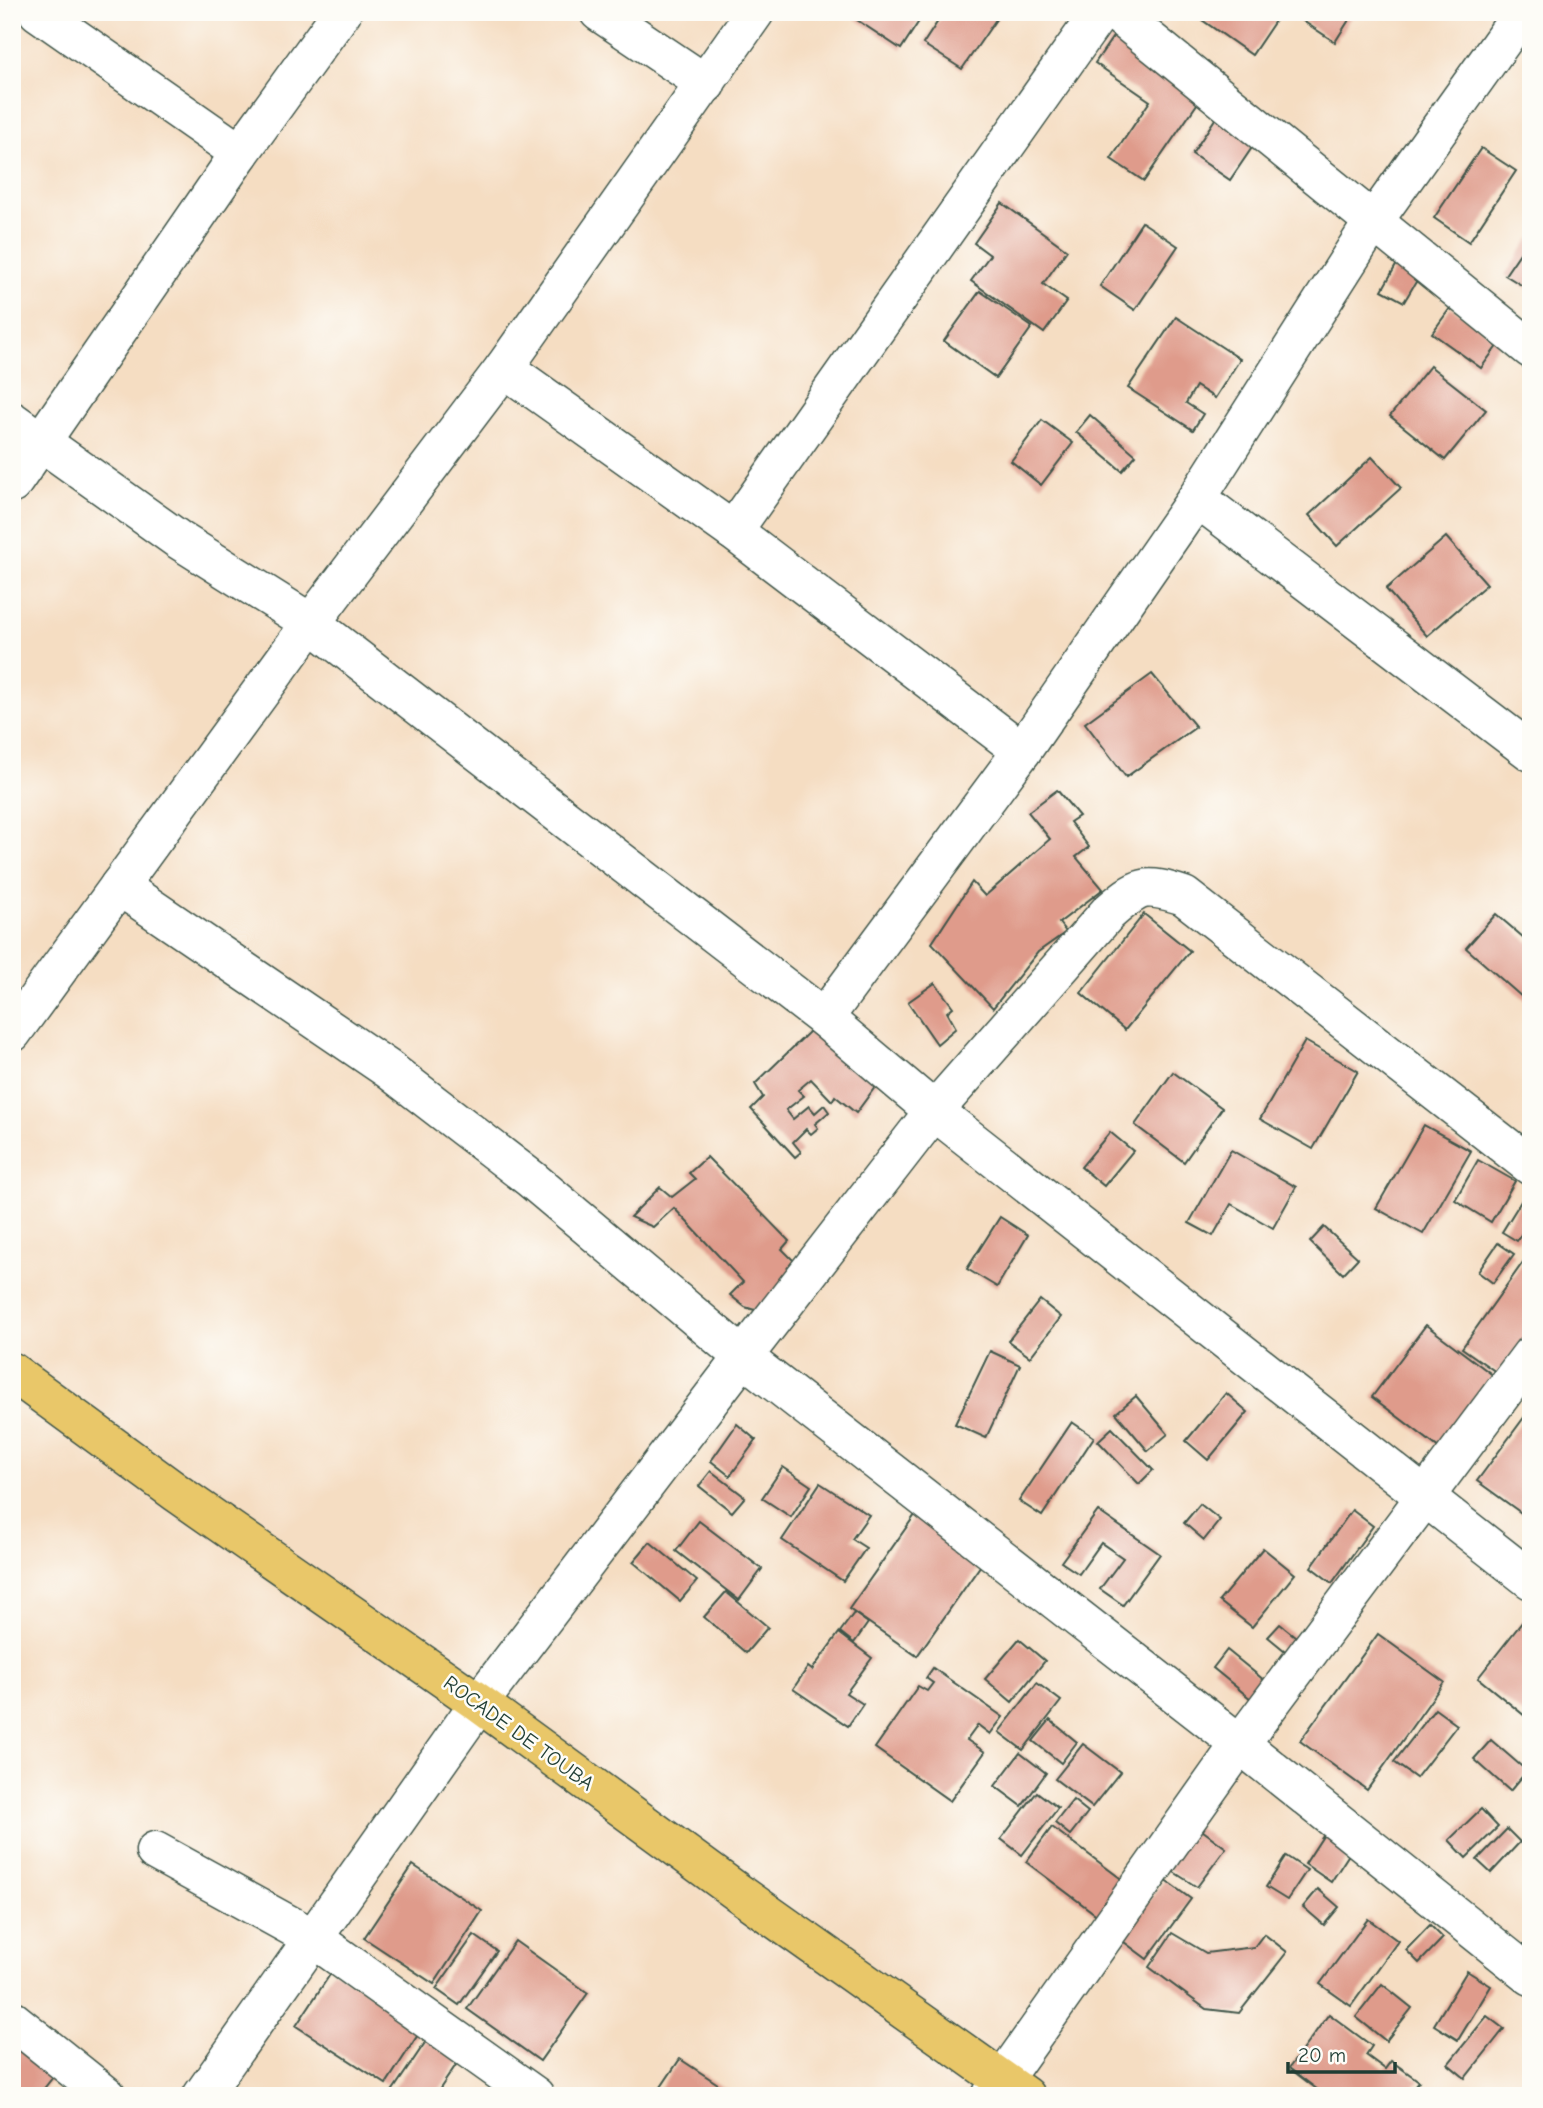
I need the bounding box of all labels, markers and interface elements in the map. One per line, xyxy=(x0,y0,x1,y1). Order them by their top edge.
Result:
street label: ROCADE DE TOUBA xyxy=(439,1670,599,1796)
scale bar xyxy=(1288,2031,1394,2075)
text: 20 m xyxy=(1298,2043,1346,2067)

